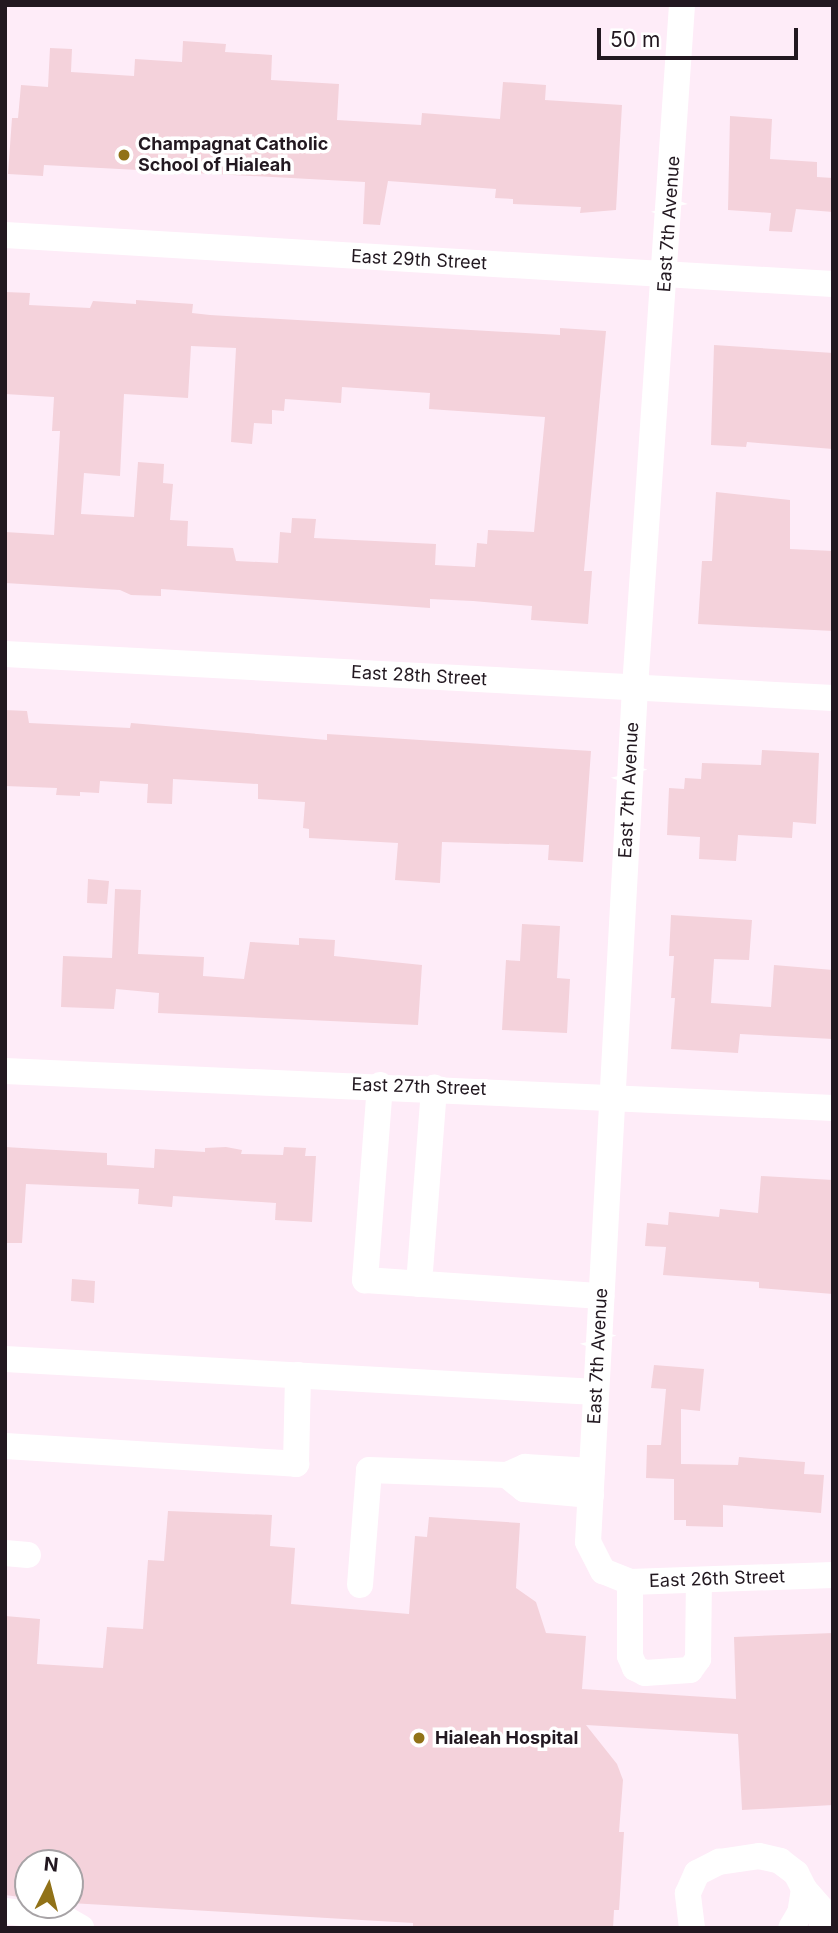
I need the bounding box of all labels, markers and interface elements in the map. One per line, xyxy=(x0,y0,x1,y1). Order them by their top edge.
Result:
scale bar xyxy=(600,14,801,58)
text: 50 m xyxy=(610,27,660,52)
place label: Champagnat Catholic School of Hialeah xyxy=(138,134,328,176)
marker: Champagnat Catholic School of Hialeah xyxy=(116,147,132,163)
street label: East 7th Avenue xyxy=(653,155,685,293)
street label: East 29th Street xyxy=(350,246,488,274)
street label: East 28th Street xyxy=(351,662,487,690)
street label: East 7th Avenue xyxy=(615,721,643,859)
street label: East 27th Street xyxy=(351,1074,487,1100)
street label: East 7th Avenue xyxy=(584,1287,612,1425)
street label: East 26th Street xyxy=(649,1566,785,1592)
place label: Hialeah Hospital xyxy=(435,1727,578,1749)
marker: Hialeah Hospital xyxy=(409,1728,429,1748)
north arrow xyxy=(14,1849,84,1919)
text: N xyxy=(43,1852,59,1877)

